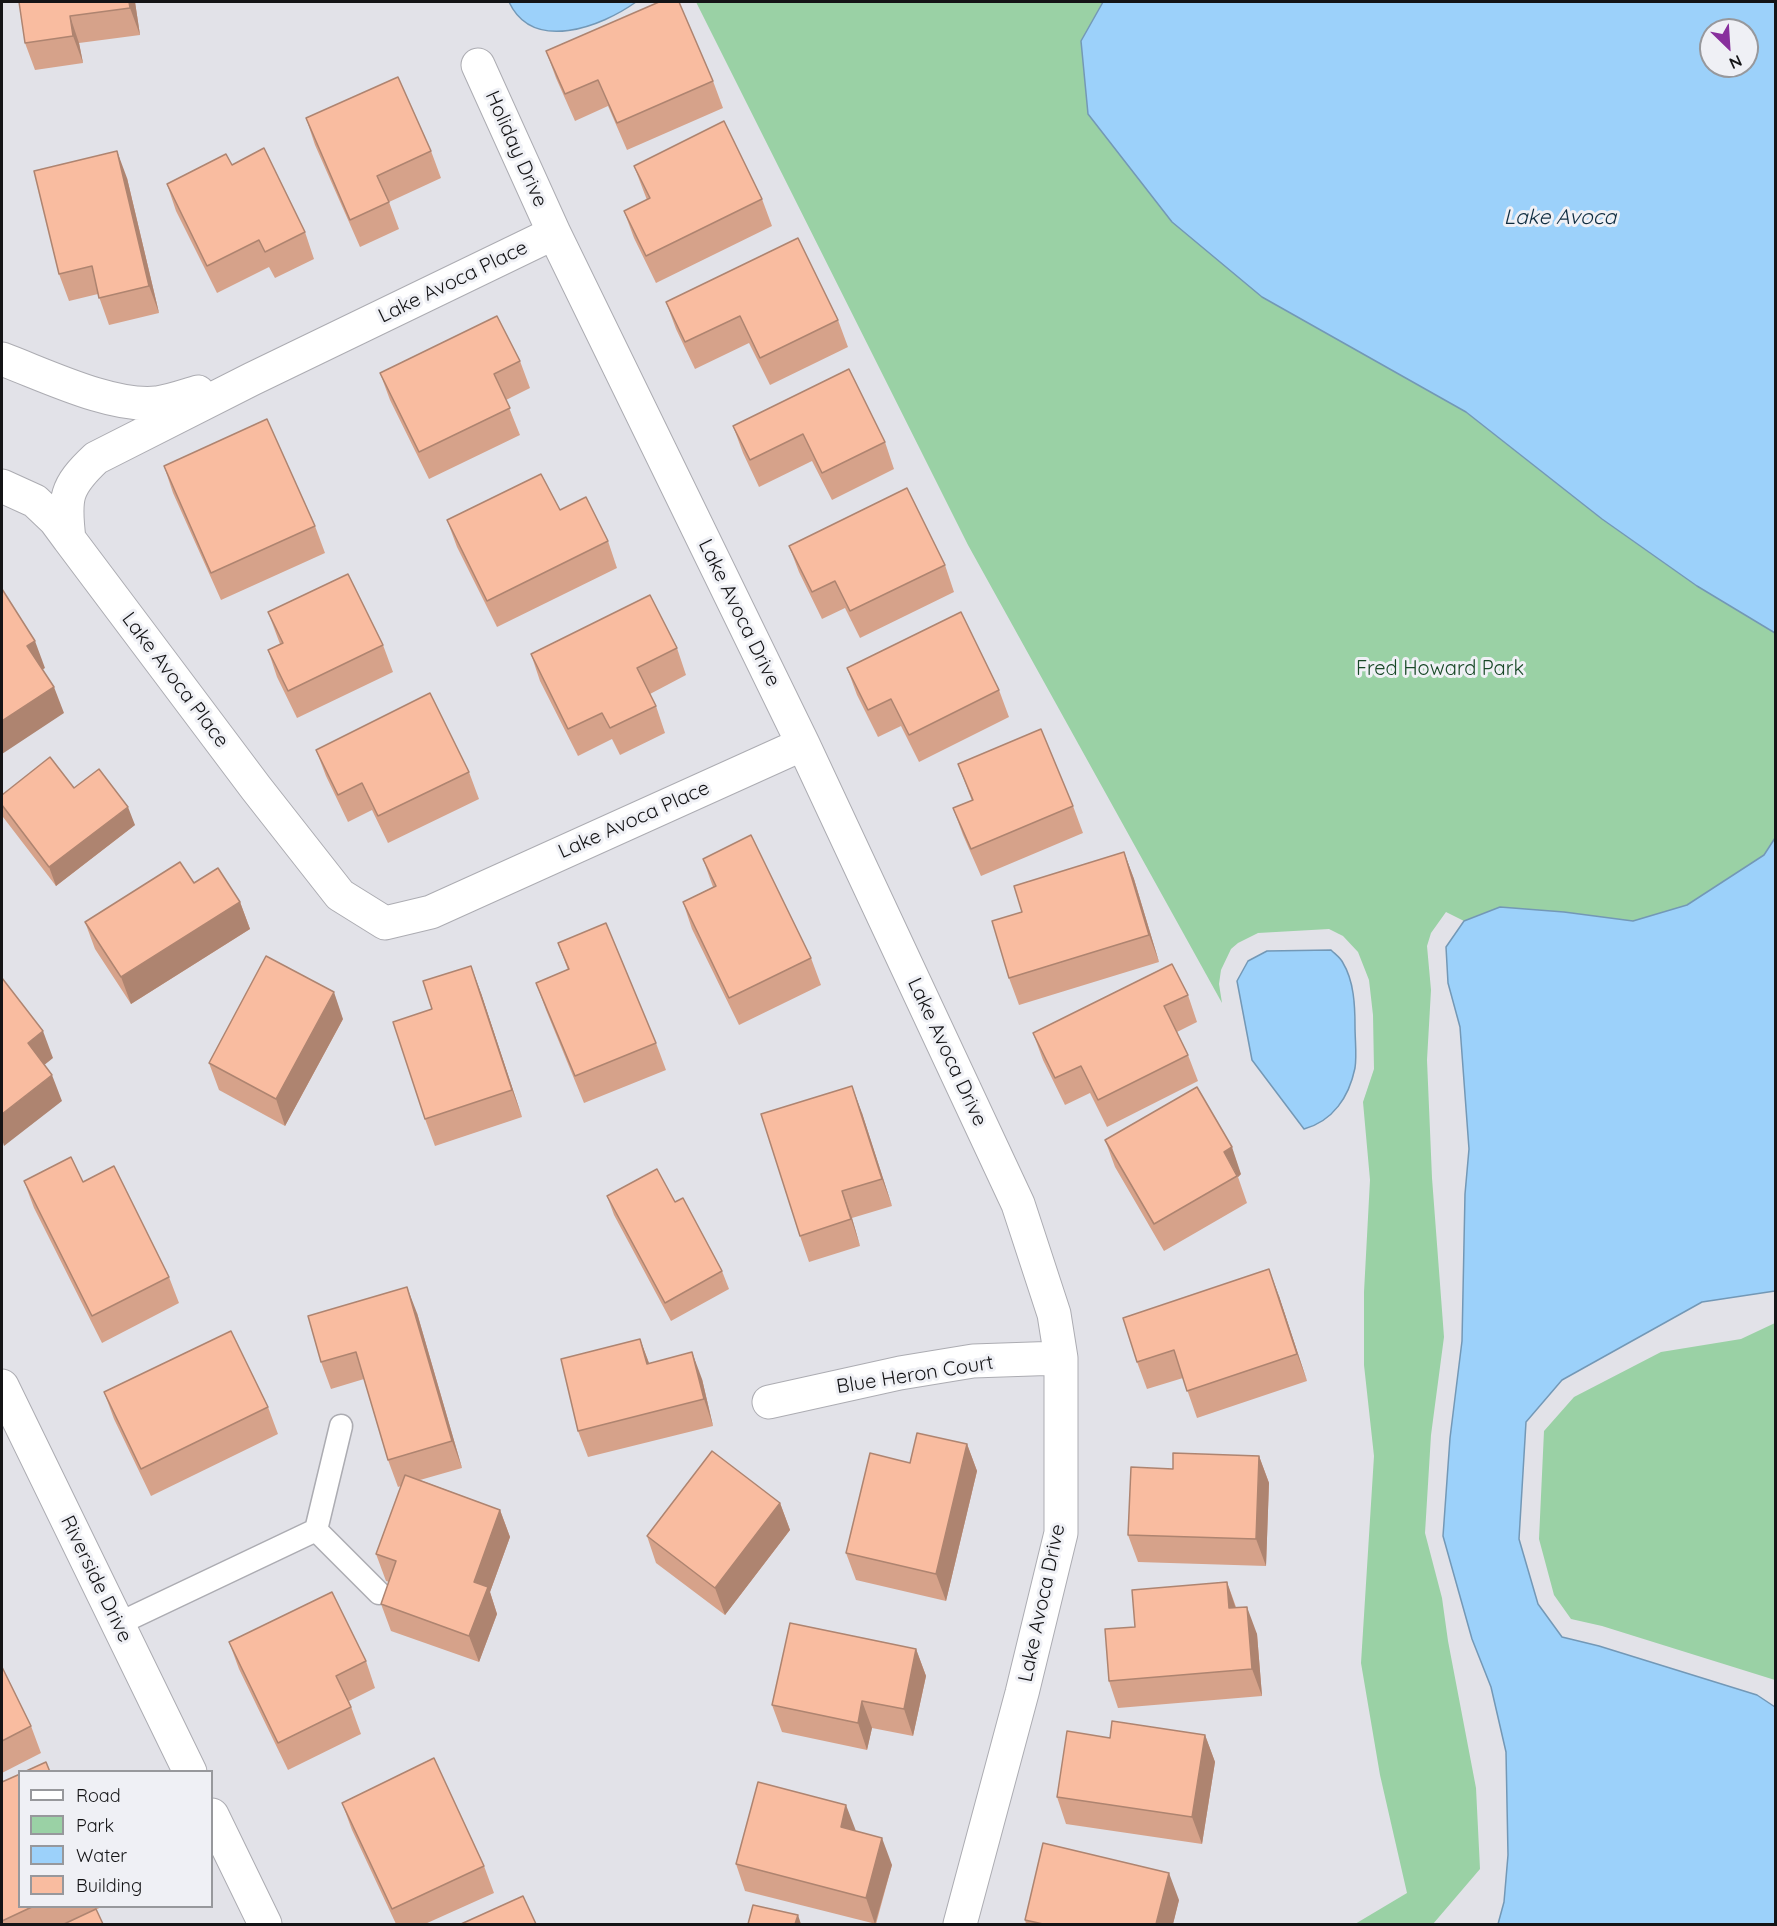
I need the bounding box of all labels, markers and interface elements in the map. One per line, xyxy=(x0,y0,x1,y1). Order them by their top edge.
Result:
north arrow xyxy=(1699,18,1759,78)
text: N xyxy=(1726,51,1745,74)
street label: Holiday Drive xyxy=(480,87,552,211)
water label: Lake Avoca xyxy=(1504,205,1616,231)
street label: Lake Avoca Place xyxy=(375,235,531,329)
street label: Lake Avoca Drive xyxy=(693,535,785,691)
street label: Lake Avoca Place xyxy=(116,608,234,752)
park label: Fred Howard Park xyxy=(1356,657,1524,681)
street label: Lake Avoca Place xyxy=(555,776,713,864)
street label: Lake Avoca Drive xyxy=(902,974,992,1130)
street label: Blue Heron Court xyxy=(835,1351,995,1399)
street label: Riverside Drive xyxy=(55,1512,137,1646)
street label: Lake Avoca Drive xyxy=(1014,1522,1070,1684)
legend xyxy=(18,1770,213,1908)
text: Road xyxy=(76,1784,121,1807)
text: Park xyxy=(76,1814,114,1837)
text: Water xyxy=(76,1844,127,1867)
text: Building xyxy=(76,1874,142,1897)

